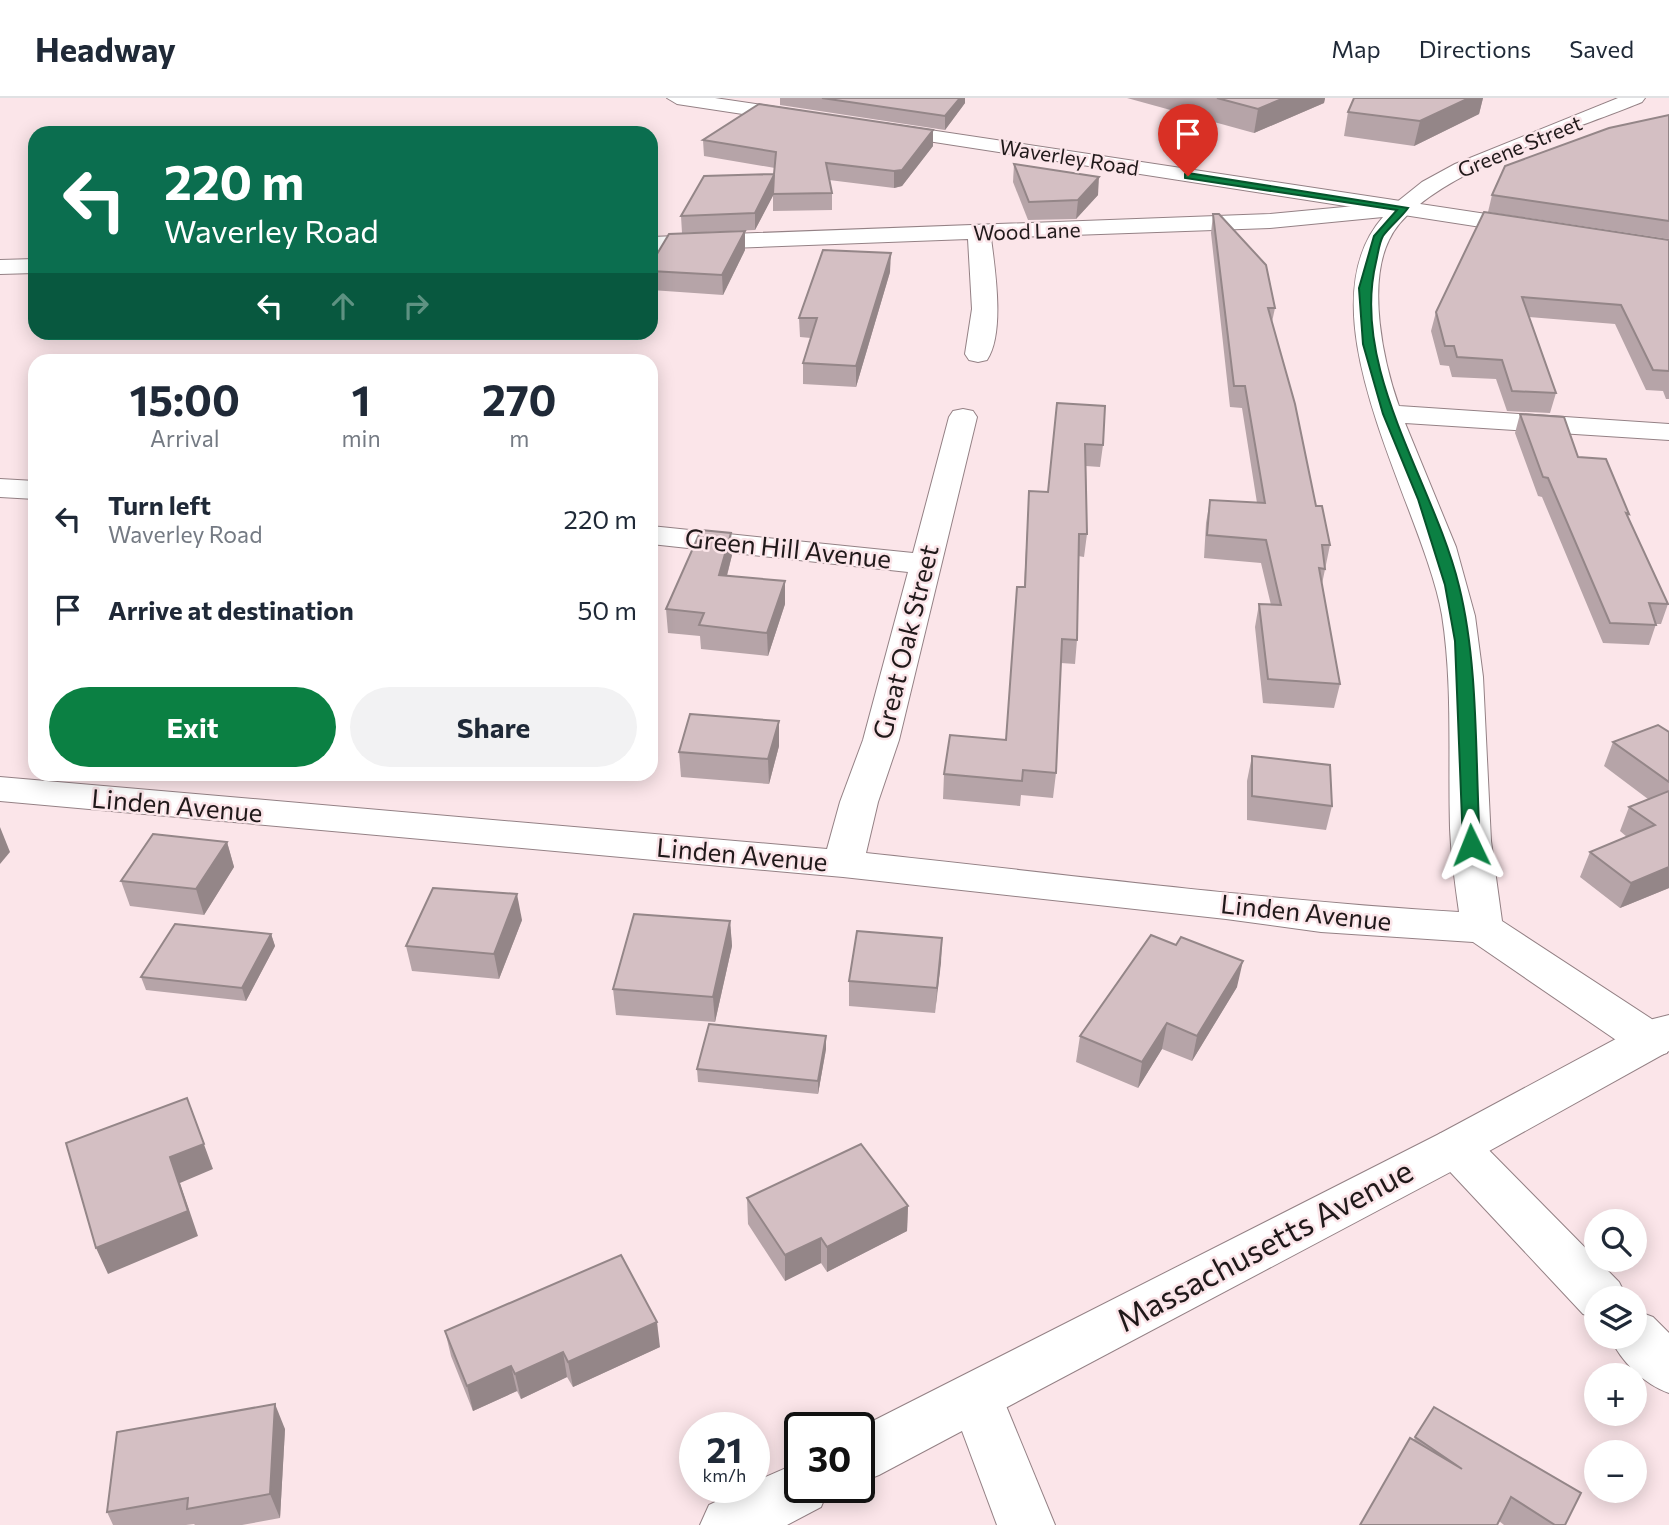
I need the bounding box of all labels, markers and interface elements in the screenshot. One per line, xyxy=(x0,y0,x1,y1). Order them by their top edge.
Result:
text: Headway xyxy=(35,28,176,69)
text: Map xyxy=(1331,34,1381,63)
text: Directions xyxy=(1419,34,1531,63)
text: Saved xyxy=(1569,34,1634,63)
pin xyxy=(1158,104,1218,176)
street label: Greene Street xyxy=(1454,109,1585,182)
icon: arrive xyxy=(1169,115,1207,153)
street label: Waverley Road xyxy=(998,133,1141,180)
text: 220 m xyxy=(164,150,304,210)
icon: left xyxy=(49,154,140,245)
text: Waverley Road xyxy=(164,210,379,250)
street label: Wood Lane xyxy=(973,216,1081,245)
icon: left xyxy=(251,287,289,325)
icon: ahead xyxy=(324,287,362,325)
icon: right xyxy=(397,287,435,325)
text: 15:00 xyxy=(130,373,240,425)
text: 1 xyxy=(352,373,371,425)
text: 270 xyxy=(482,373,556,425)
text: Arrival xyxy=(150,424,220,452)
text: min xyxy=(341,424,381,452)
text: m xyxy=(509,424,529,452)
text: Turn left xyxy=(108,489,211,520)
icon: left xyxy=(49,500,87,538)
text: 220 m xyxy=(564,503,637,534)
text: Waverley Road xyxy=(108,520,262,548)
street label: Green Hill Avenue xyxy=(683,521,893,574)
street label: Great Oak Street xyxy=(865,541,944,742)
icon: arrive xyxy=(49,591,87,629)
text: Arrive at destination xyxy=(108,594,354,625)
text: 50 m xyxy=(577,594,637,625)
button: Exit xyxy=(49,687,336,767)
button: Share xyxy=(350,687,637,767)
street label: Linden Avenue xyxy=(90,782,264,827)
position arrow xyxy=(1434,808,1508,882)
street label: Linden Avenue xyxy=(655,831,829,876)
street label: Linden Avenue xyxy=(1219,887,1393,936)
street label: Massachusetts Avenue xyxy=(1109,1149,1419,1339)
map controls xyxy=(1584,1209,1647,1503)
button: search xyxy=(1584,1209,1647,1272)
button: layers xyxy=(1584,1286,1647,1349)
button: + xyxy=(1584,1363,1647,1426)
speed limit sign: 30 xyxy=(784,1412,875,1503)
text: 21 xyxy=(707,1427,742,1470)
button: − xyxy=(1584,1440,1647,1503)
text: km/h xyxy=(703,1464,746,1486)

